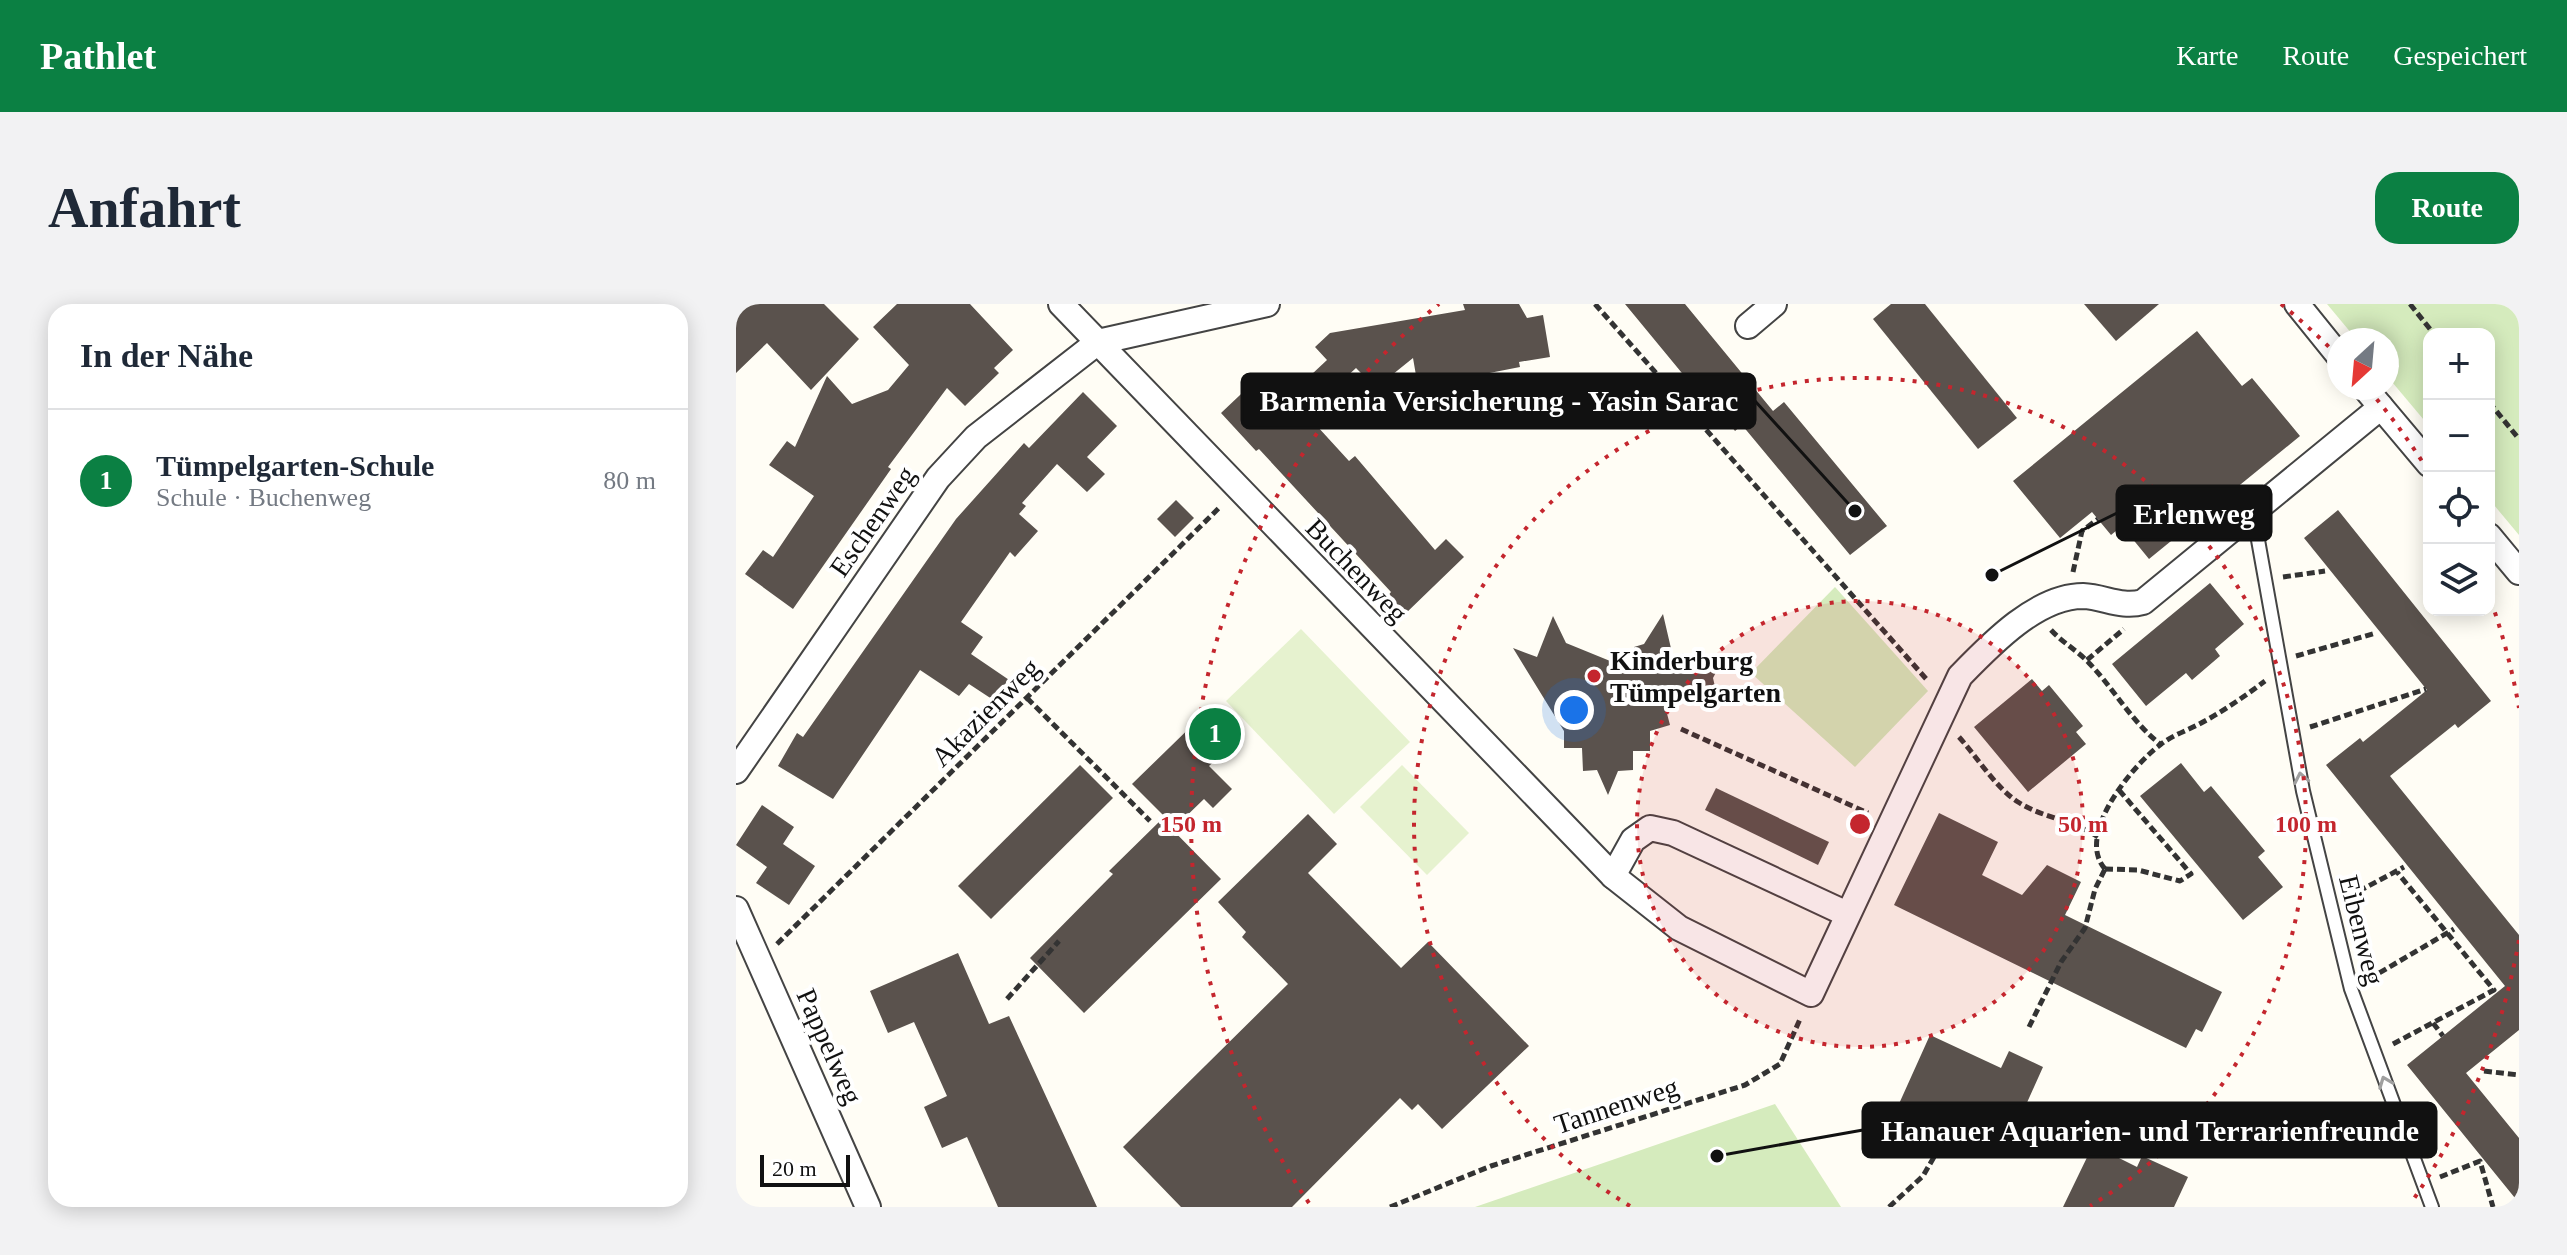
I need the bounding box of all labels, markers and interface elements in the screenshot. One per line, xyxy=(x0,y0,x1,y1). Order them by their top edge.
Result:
text: Pathlet xyxy=(40,35,156,77)
text: Karte xyxy=(2176,40,2238,71)
text: Route xyxy=(2282,40,2349,71)
text: Gespeichert xyxy=(2393,40,2527,71)
button: Route xyxy=(2375,172,2519,244)
text: Anfahrt xyxy=(48,177,241,239)
north arrow xyxy=(2327,328,2399,400)
map controls xyxy=(2423,328,2495,616)
button: + xyxy=(2423,328,2495,400)
text: In der Nähe xyxy=(80,337,253,374)
callout: Barmenia Versicherung - Yasin Sarac xyxy=(1242,374,1755,428)
text: Barmenia Versicherung - Yasin Sarac xyxy=(1260,384,1738,417)
button: − xyxy=(2423,400,2495,472)
text: Tümpelgarten-Schule xyxy=(156,449,434,482)
street label: Eschenweg xyxy=(823,460,922,582)
text: 1 xyxy=(100,466,113,495)
text: 80 m xyxy=(603,466,656,495)
button: locate xyxy=(2423,472,2495,544)
text: Schule · Buchenweg xyxy=(156,483,371,512)
callout: Erlenweg xyxy=(2117,486,2271,540)
text: Erlenweg xyxy=(2133,497,2255,530)
street label: Buchenweg xyxy=(1300,512,1414,629)
button: layers xyxy=(2423,544,2495,616)
place label: Kinderburg Tümpelgarten xyxy=(1610,645,1782,708)
street label: Akazienweg xyxy=(925,652,1046,773)
marker: Kinderburg Tümpelgarten xyxy=(1585,667,1603,685)
your location xyxy=(1554,690,1594,730)
pin: 1 xyxy=(1189,704,1241,764)
one-way arrow xyxy=(2293,771,2310,784)
centre of rings xyxy=(1846,810,1874,838)
text: 150 m xyxy=(1160,811,1222,837)
text: 50 m xyxy=(2058,811,2108,837)
text: 100 m xyxy=(2275,811,2337,837)
street label: Eibenweg xyxy=(2333,872,2390,988)
street label: Pappelweg xyxy=(790,984,869,1109)
street label: Tannenweg xyxy=(1550,1071,1682,1140)
one-way arrow xyxy=(2378,1075,2395,1089)
callout: Hanauer Aquarien- und Terrarienfreunde xyxy=(1863,1103,2436,1157)
text: Hanauer Aquarien- und Terrarienfreunde xyxy=(1881,1114,2419,1147)
scale bar xyxy=(760,1151,850,1187)
text: 20 m xyxy=(772,1156,817,1181)

